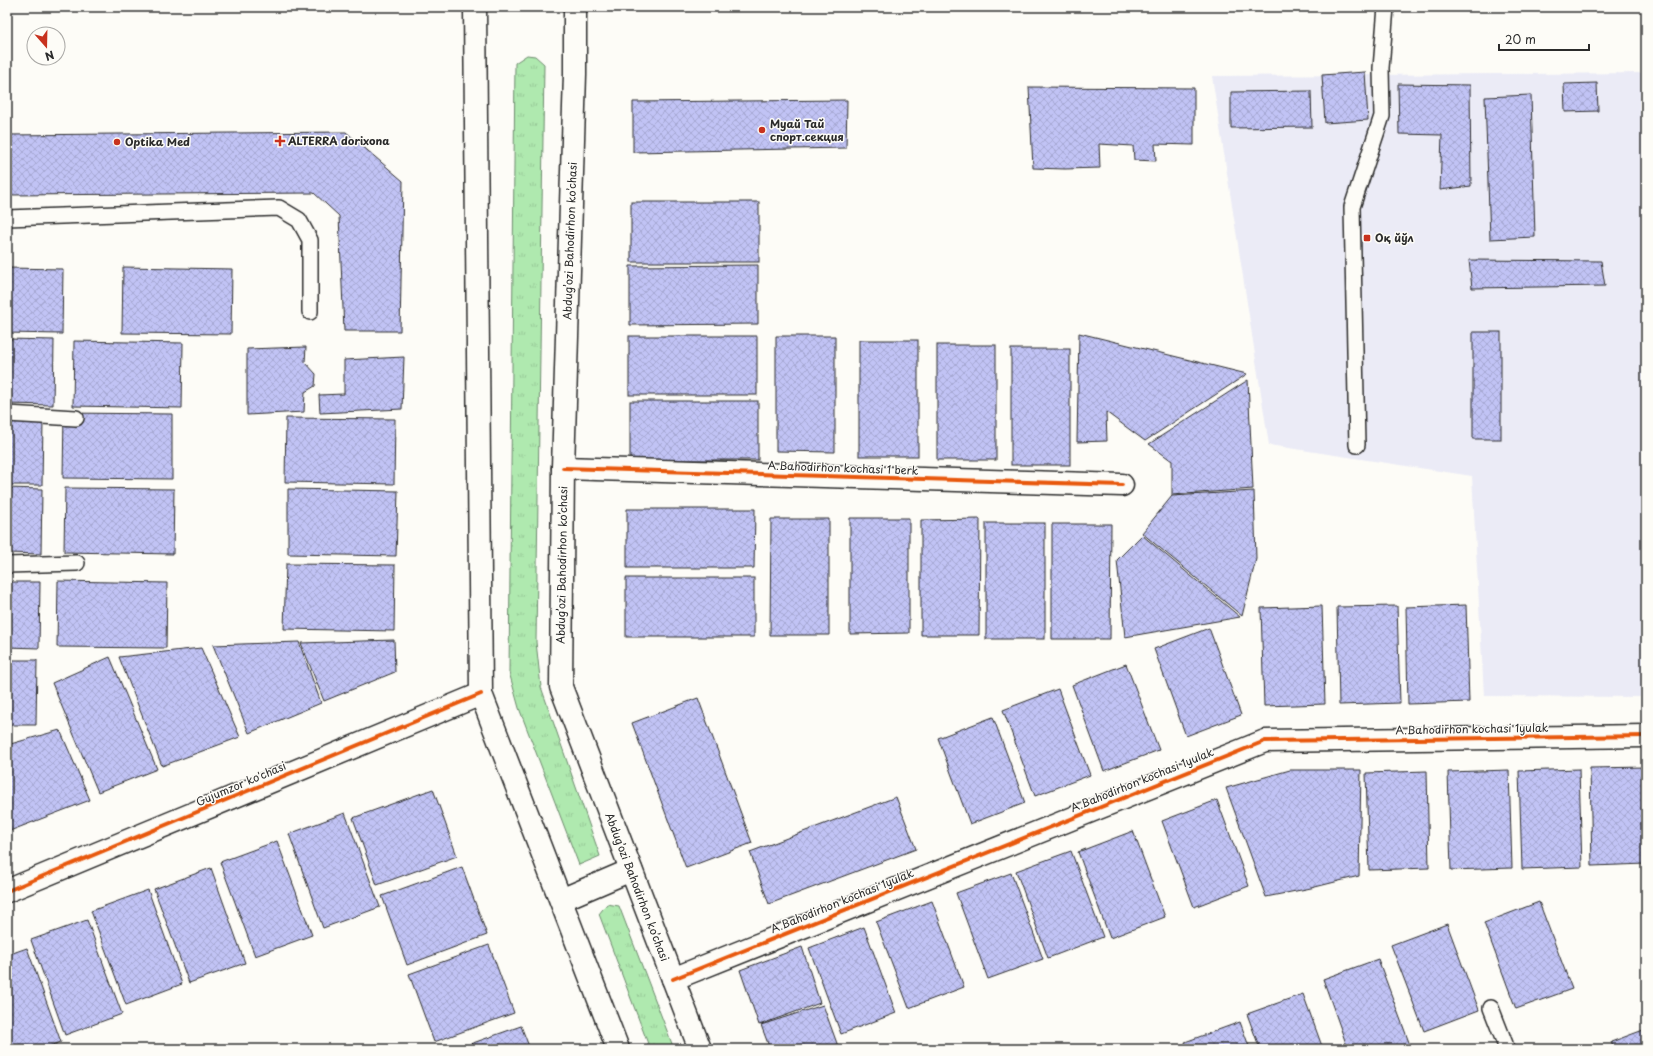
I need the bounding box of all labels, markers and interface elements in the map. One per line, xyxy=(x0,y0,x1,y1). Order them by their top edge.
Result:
north arrow xyxy=(26,26,66,66)
scale bar xyxy=(1499,26,1589,52)
text: 20 m xyxy=(1505,30,1536,48)
text: N xyxy=(42,46,57,65)
place label: Муай Тай спорт.секция xyxy=(770,115,844,145)
marker: Муай Тай спорт.секция xyxy=(757,125,767,135)
place label: ALTERRA dorixona xyxy=(287,132,390,149)
place label: Optika Med xyxy=(125,133,190,150)
marker: ALTERRA dorixona xyxy=(275,136,285,146)
marker: Optika Med xyxy=(112,137,122,147)
street label: Abdug’ozi Bahodirhon ko’chasi xyxy=(558,162,581,320)
place label: Оқ йўл xyxy=(1375,229,1414,246)
marker: Оқ йўл xyxy=(1362,233,1372,243)
street label: A.Bahodirhon kochasi 1 berk xyxy=(767,456,919,479)
street label: Abdug’ozi Bahodirhon ko’chasi xyxy=(552,486,571,644)
street label: A.Bahodirhon kochasi 1yulak xyxy=(1395,719,1549,738)
street label: A.Bahodirhon kochasi 1yulak xyxy=(1068,743,1216,816)
street label: Gujumzor ko'chasi xyxy=(193,757,288,810)
street label: Abdug’ozi Bahodirhon ko’chasi xyxy=(601,810,674,964)
street label: A.Bahodirhon kochasi 1yulak xyxy=(768,864,916,937)

